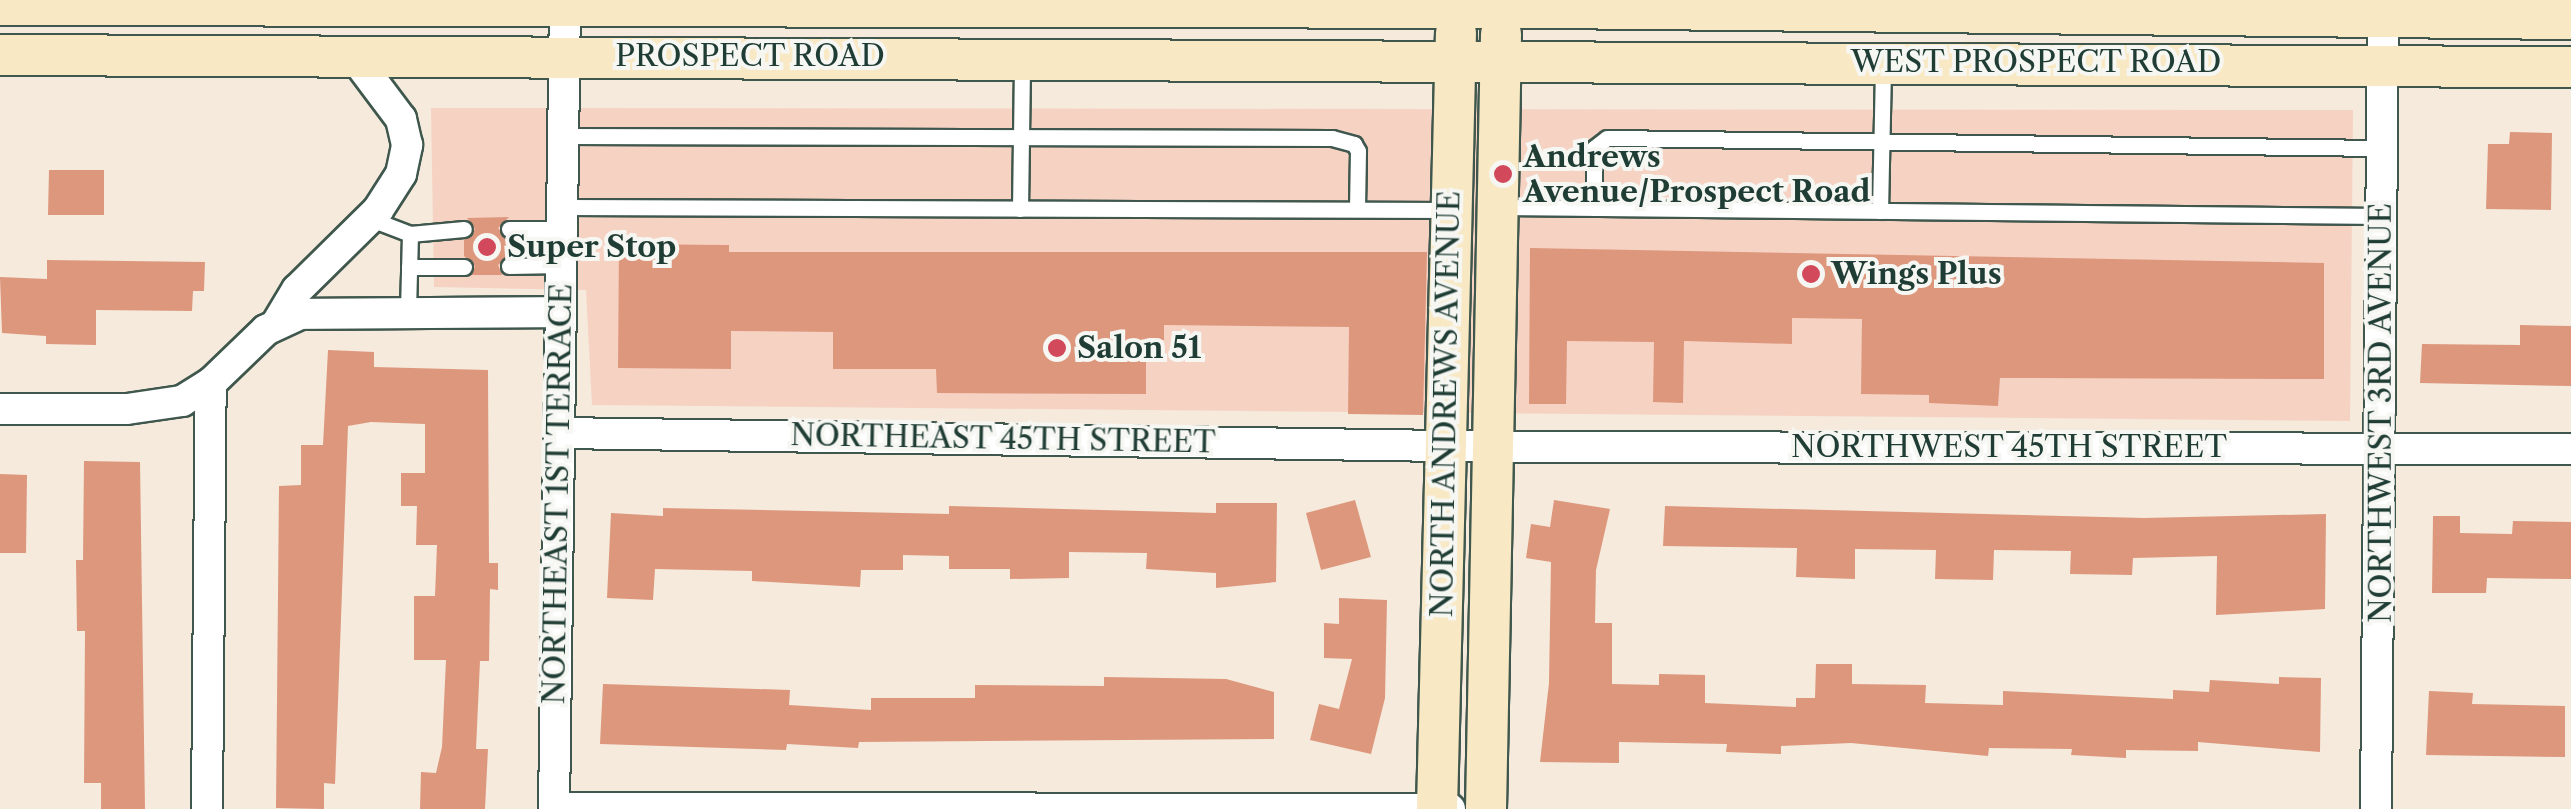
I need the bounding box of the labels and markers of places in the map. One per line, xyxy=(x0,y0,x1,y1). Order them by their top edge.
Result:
place label: Andrews Avenue/Prospect Road xyxy=(1523,139,1871,210)
marker: Andrews Avenue/Prospect Road xyxy=(1492,163,1514,185)
place label: Super Stop xyxy=(507,229,677,265)
marker: Super Stop xyxy=(476,236,498,258)
place label: Wings Plus xyxy=(1831,256,2002,292)
marker: Wings Plus xyxy=(1800,263,1822,285)
place label: Salon 51 xyxy=(1077,330,1201,366)
marker: Salon 51 xyxy=(1046,337,1068,359)

